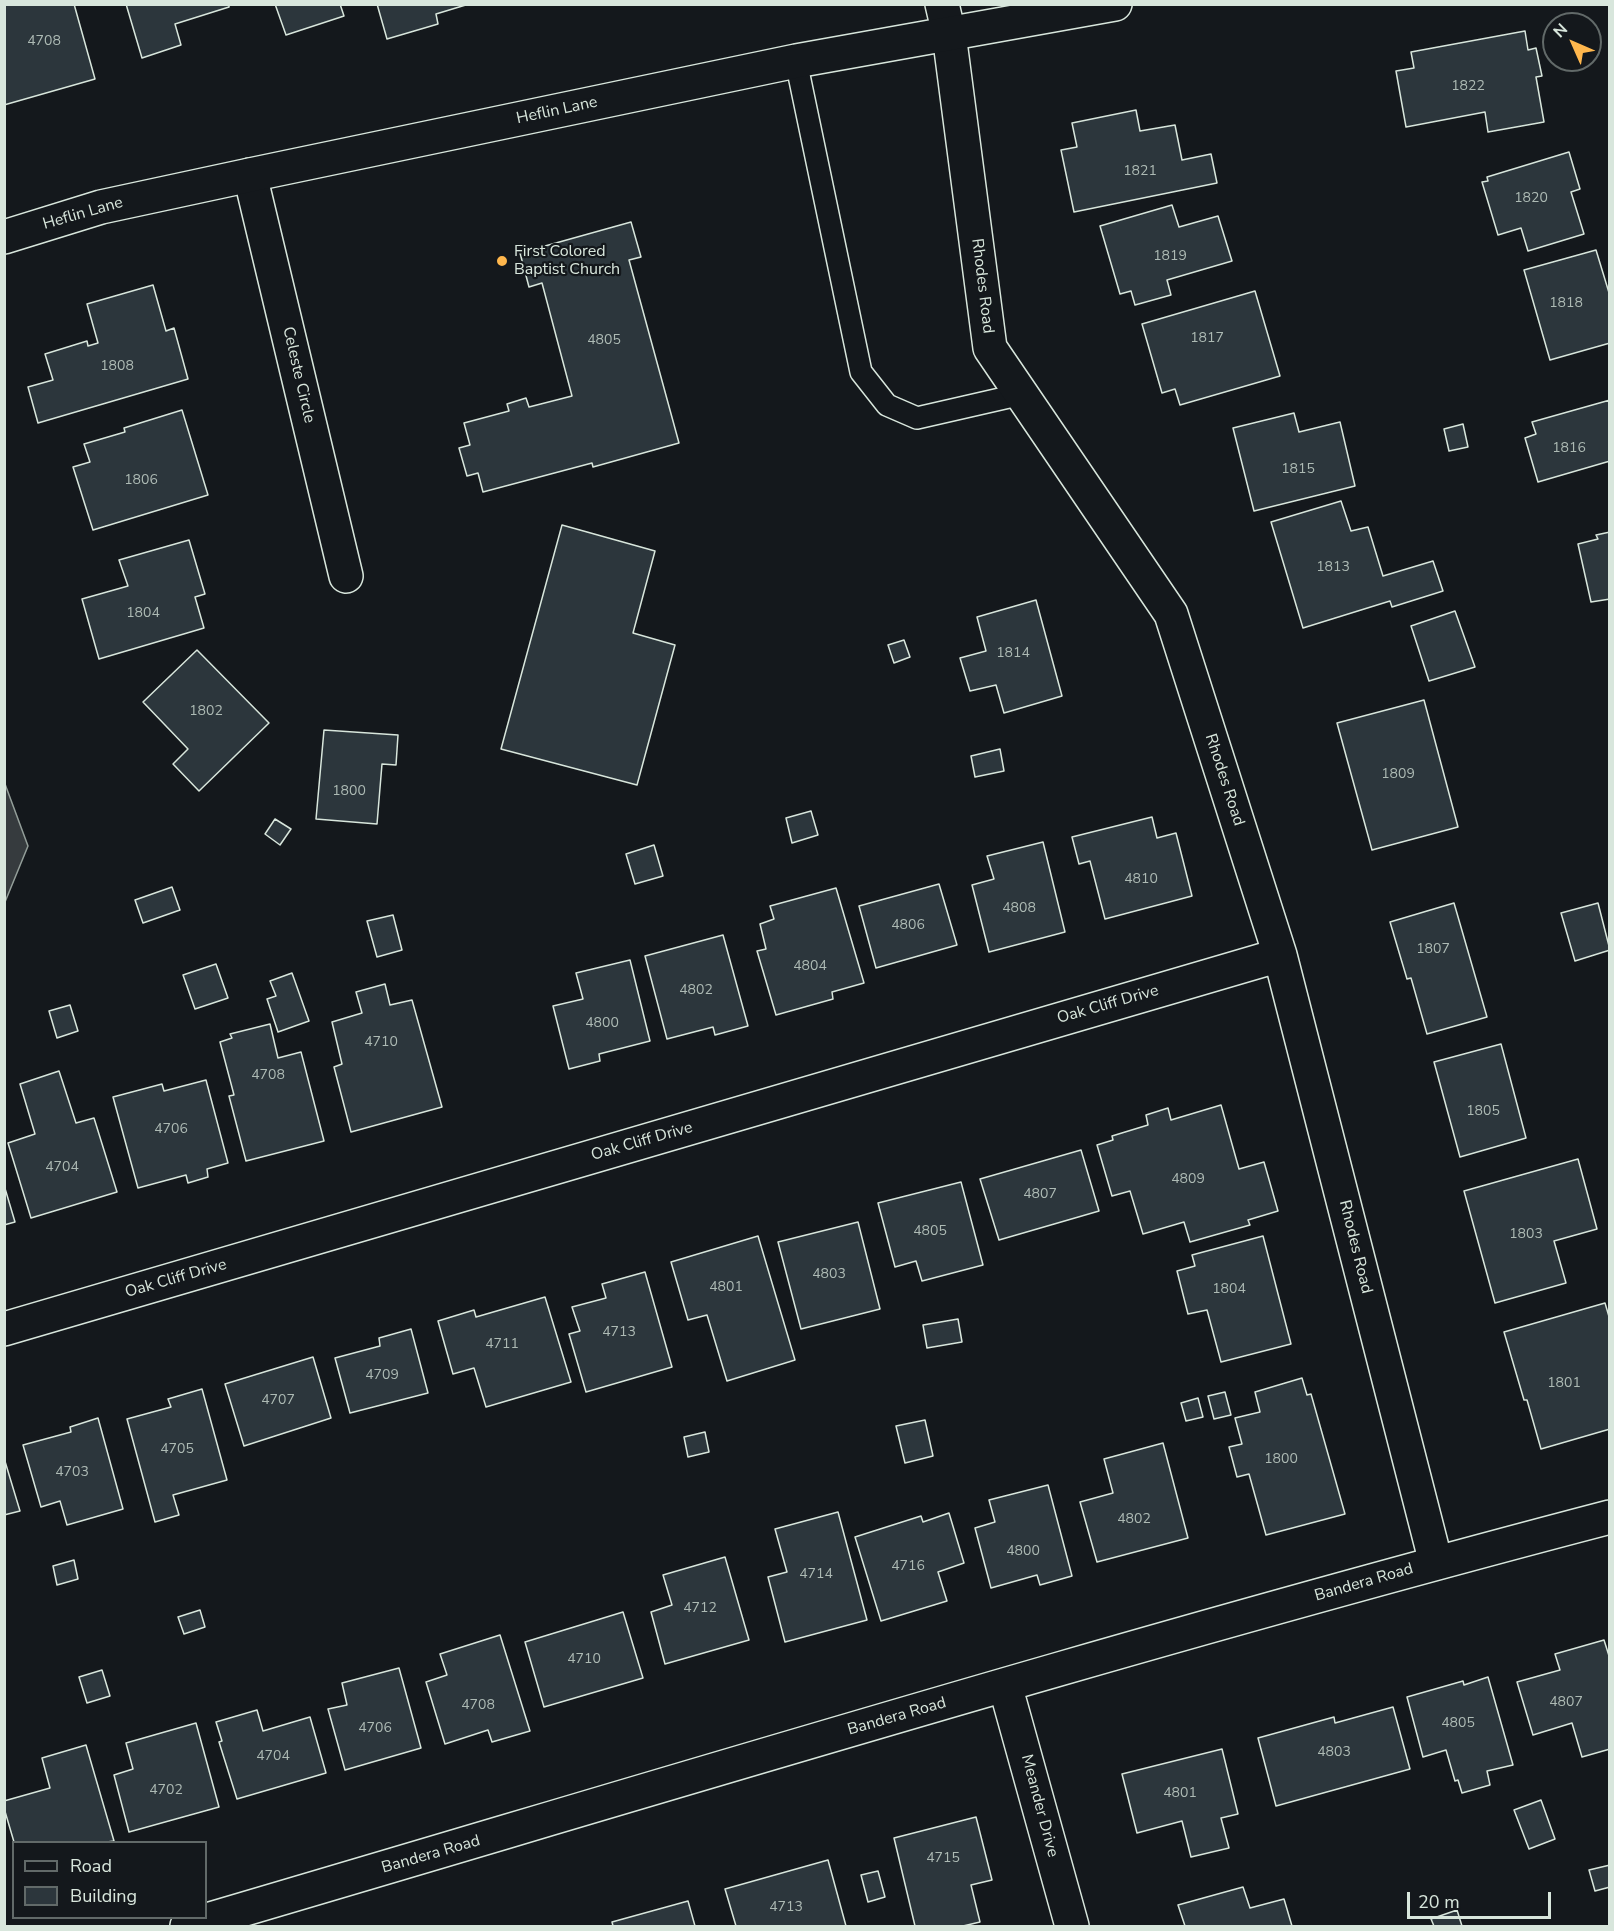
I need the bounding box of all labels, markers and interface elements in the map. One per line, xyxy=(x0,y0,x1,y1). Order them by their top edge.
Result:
north arrow xyxy=(1542,12,1602,72)
text: N xyxy=(1549,19,1573,43)
house number: 4708 xyxy=(27,34,61,50)
house number: 1822 xyxy=(1451,79,1485,95)
street label: Heflin Lane xyxy=(515,93,599,129)
house number: 1821 xyxy=(1123,164,1157,180)
house number: 1820 xyxy=(1514,191,1548,207)
street label: Heflin Lane xyxy=(41,193,125,235)
street label: Rhodes Road xyxy=(967,237,997,335)
place label: First Colored Baptist Church xyxy=(514,242,620,280)
house number: 1819 xyxy=(1153,249,1187,265)
marker: First Colored Baptist Church xyxy=(495,254,509,268)
house number: 1818 xyxy=(1549,296,1583,312)
street label: Celeste Circle xyxy=(278,325,318,425)
house number: 1817 xyxy=(1190,331,1224,347)
house number: 4805 xyxy=(587,333,621,349)
house number: 1808 xyxy=(100,359,134,375)
house number: 1816 xyxy=(1552,441,1586,457)
house number: 1815 xyxy=(1281,462,1315,478)
house number: 1806 xyxy=(124,473,158,489)
house number: 1813 xyxy=(1316,560,1350,576)
house number: 1804 xyxy=(126,606,160,622)
house number: 1814 xyxy=(996,646,1030,662)
house number: 1802 xyxy=(189,704,223,720)
street label: Rhodes Road xyxy=(1200,732,1248,828)
house number: 1809 xyxy=(1381,767,1415,783)
house number: 1800 xyxy=(332,784,366,800)
house number: 4810 xyxy=(1124,872,1158,888)
house number: 4808 xyxy=(1002,901,1036,917)
house number: 4806 xyxy=(891,918,925,934)
house number: 1807 xyxy=(1416,942,1450,958)
house number: 4804 xyxy=(793,959,827,975)
street label: Oak Cliff Drive xyxy=(1055,981,1161,1029)
house number: 4802 xyxy=(679,983,713,999)
house number: 4800 xyxy=(585,1016,619,1032)
house number: 4710 xyxy=(364,1035,398,1051)
house number: 4708 xyxy=(251,1068,285,1084)
house number: 1805 xyxy=(1466,1104,1500,1120)
street label: Oak Cliff Drive xyxy=(589,1118,695,1166)
house number: 4706 xyxy=(154,1122,188,1138)
house number: 4704 xyxy=(45,1160,79,1176)
house number: 4809 xyxy=(1171,1172,1205,1188)
house number: 4807 xyxy=(1023,1187,1057,1203)
street label: Rhodes Road xyxy=(1334,1198,1376,1296)
house number: 4805 xyxy=(913,1224,947,1240)
house number: 1803 xyxy=(1509,1227,1543,1243)
street label: Oak Cliff Drive xyxy=(123,1255,229,1303)
house number: 4803 xyxy=(812,1267,846,1283)
house number: 4801 xyxy=(709,1280,743,1296)
house number: 1804 xyxy=(1212,1282,1246,1298)
house number: 4713 xyxy=(602,1325,636,1341)
house number: 4711 xyxy=(485,1337,519,1353)
house number: 4709 xyxy=(365,1368,399,1384)
house number: 1801 xyxy=(1547,1376,1581,1392)
house number: 4707 xyxy=(261,1393,295,1409)
house number: 4705 xyxy=(160,1442,194,1458)
house number: 1800 xyxy=(1264,1452,1298,1468)
house number: 4703 xyxy=(55,1465,89,1481)
house number: 4802 xyxy=(1117,1512,1151,1528)
house number: 4800 xyxy=(1006,1544,1040,1560)
house number: 4716 xyxy=(891,1559,925,1575)
street label: Bandera Road xyxy=(1312,1560,1416,1606)
house number: 4714 xyxy=(799,1567,833,1583)
house number: 4712 xyxy=(683,1601,717,1617)
house number: 4710 xyxy=(567,1652,601,1668)
street label: Bandera Road xyxy=(845,1694,949,1740)
house number: 4807 xyxy=(1549,1695,1583,1711)
house number: 4708 xyxy=(461,1698,495,1714)
house number: 4805 xyxy=(1441,1716,1475,1732)
house number: 4706 xyxy=(358,1721,392,1737)
house number: 4803 xyxy=(1317,1745,1351,1761)
house number: 4704 xyxy=(256,1749,290,1765)
street label: Meander Drive xyxy=(1016,1753,1062,1859)
house number: 4702 xyxy=(149,1783,183,1799)
house number: 4801 xyxy=(1163,1786,1197,1802)
street label: Bandera Road xyxy=(379,1832,483,1878)
legend xyxy=(12,1841,207,1919)
house number: 4715 xyxy=(926,1851,960,1867)
text: Road xyxy=(70,1854,112,1878)
scale bar xyxy=(1410,1880,1554,1918)
text: Building xyxy=(70,1884,137,1908)
text: 20 m xyxy=(1418,1890,1460,1914)
house number: 4713 xyxy=(769,1900,803,1916)

